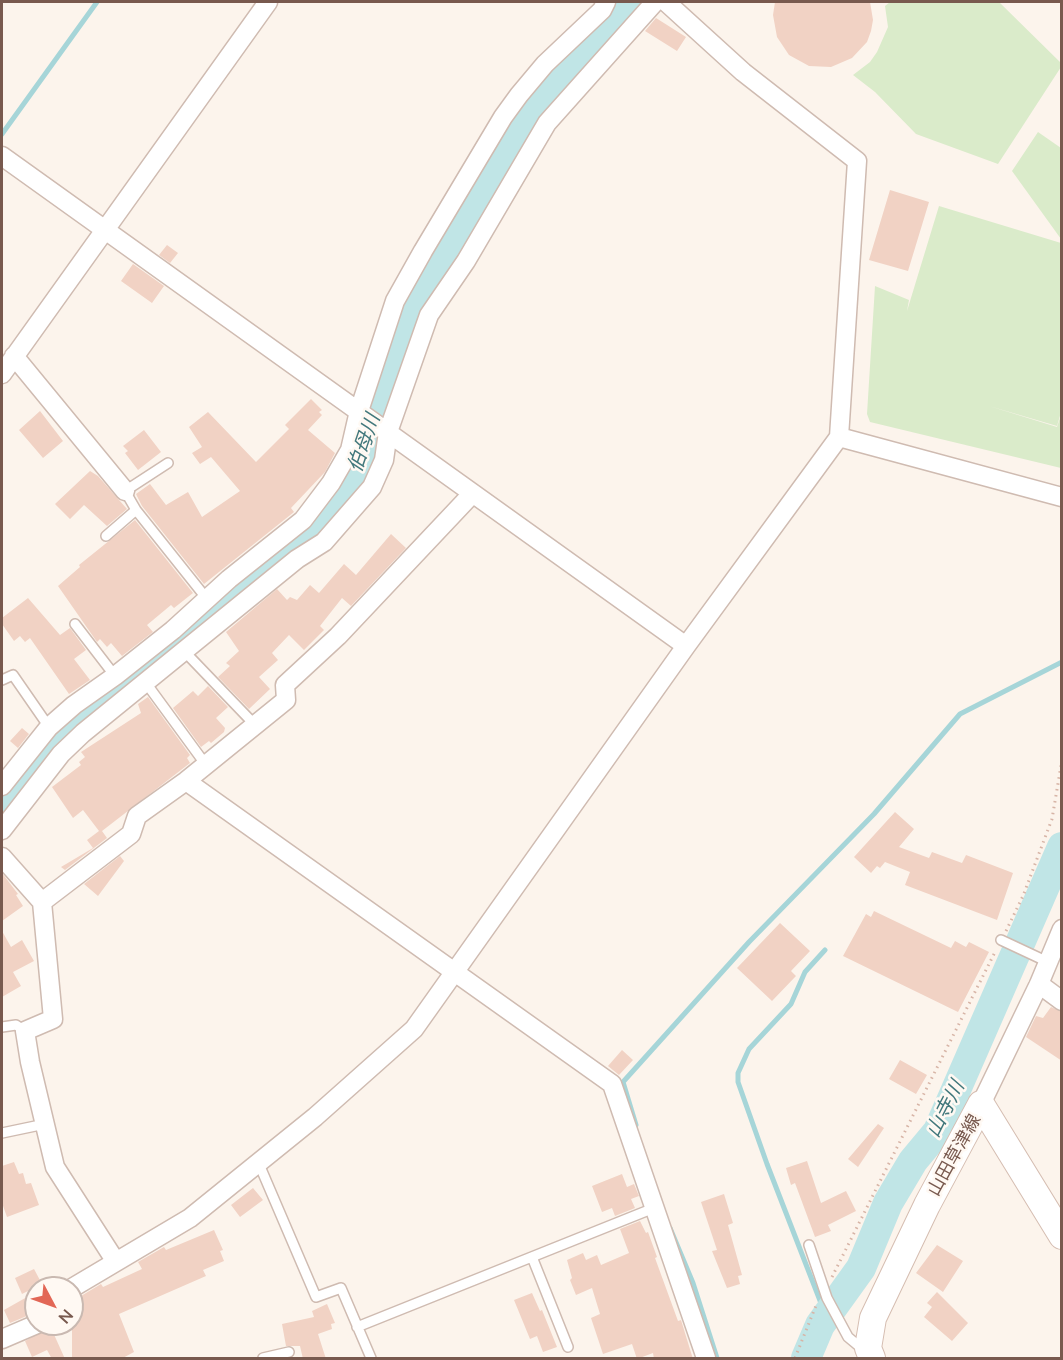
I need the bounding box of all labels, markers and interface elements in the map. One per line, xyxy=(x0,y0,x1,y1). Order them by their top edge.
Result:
water label: 伯母川 xyxy=(343,411,385,475)
water label: 山寺川 xyxy=(921,1077,969,1141)
street label: 山田草津線 xyxy=(923,1110,985,1200)
north arrow xyxy=(24,1276,84,1336)
text: N xyxy=(55,1306,78,1328)

